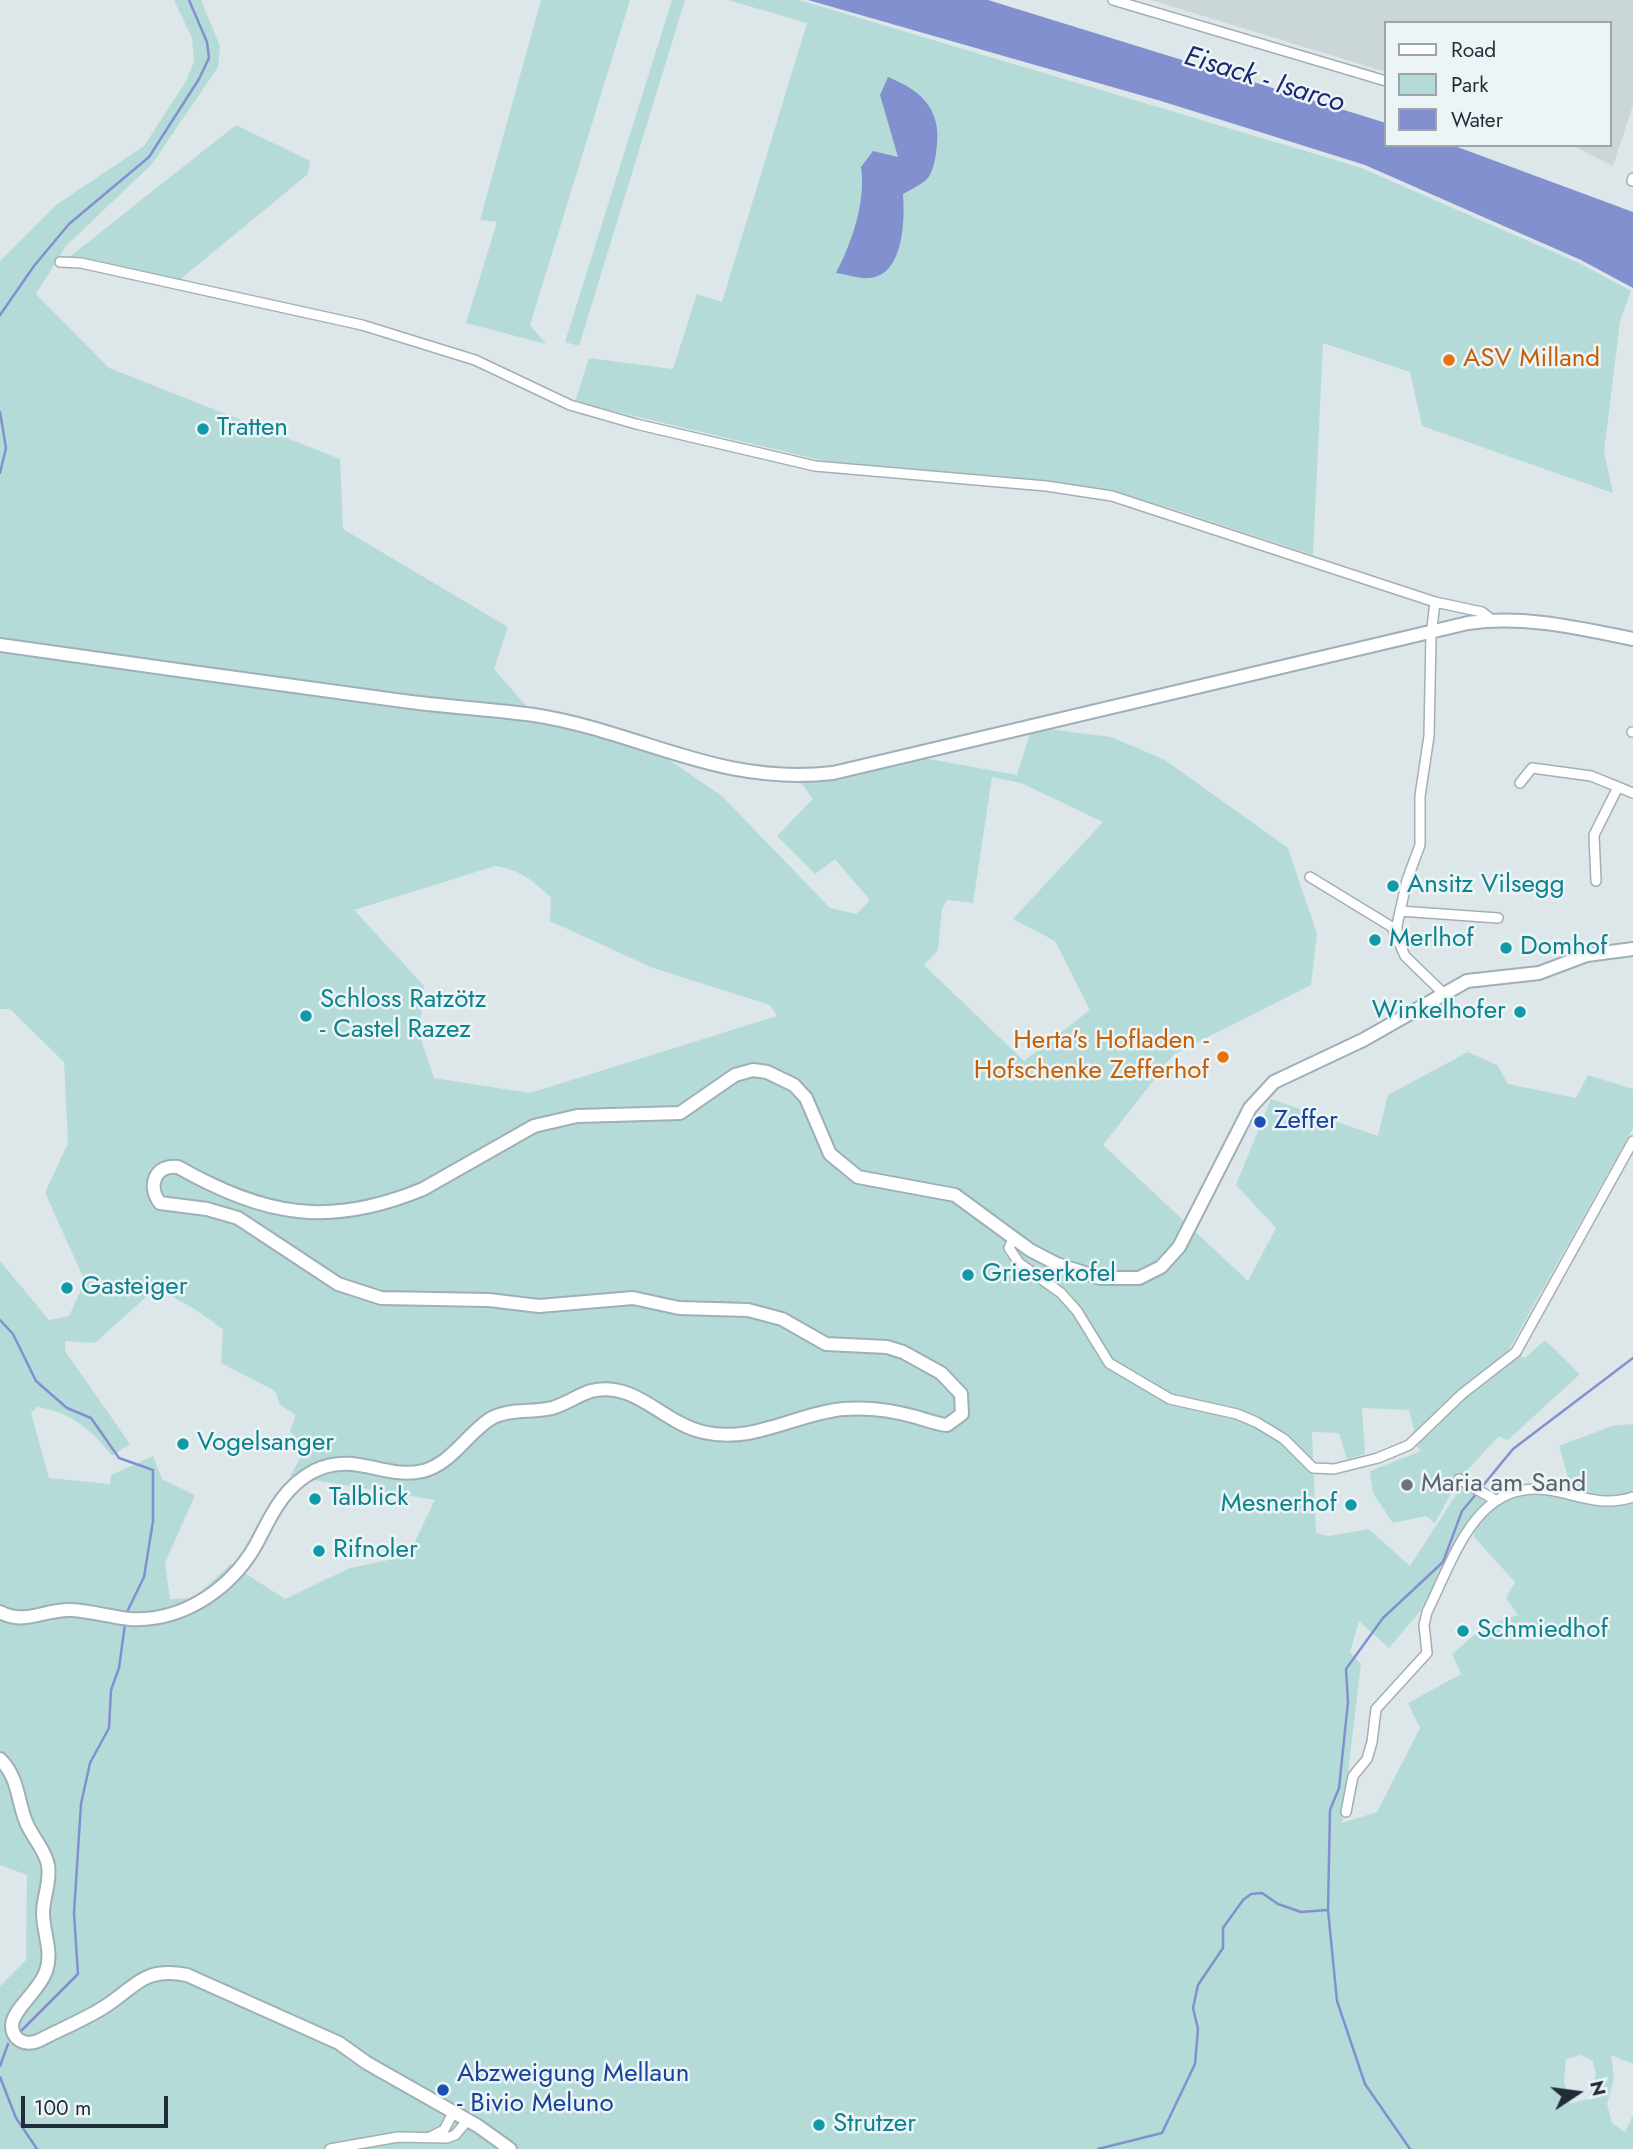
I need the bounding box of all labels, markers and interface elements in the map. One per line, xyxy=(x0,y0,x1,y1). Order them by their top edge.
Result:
legend xyxy=(1384,21,1612,147)
text: Road xyxy=(1451,35,1496,65)
water label: Eisack - Isarco xyxy=(1180,41,1348,121)
text: Park xyxy=(1451,70,1488,100)
text: Water xyxy=(1451,105,1503,135)
place label: ASV Milland xyxy=(1463,344,1600,376)
marker: ASV Milland xyxy=(1441,352,1457,368)
place label: Tratten xyxy=(217,413,288,445)
marker: Tratten xyxy=(195,421,211,437)
place label: Ansitz Vilsegg xyxy=(1407,870,1564,902)
marker: Ansitz Vilsegg xyxy=(1385,878,1401,894)
place label: Merlhof xyxy=(1389,924,1474,956)
marker: Merlhof xyxy=(1367,932,1383,948)
place label: Domhof xyxy=(1520,932,1607,964)
marker: Domhof xyxy=(1498,940,1514,956)
place label: Schloss Ratzötz - Castel Razez xyxy=(320,985,487,1046)
place label: Winkelhofer xyxy=(1372,996,1506,1028)
marker: Winkelhofer xyxy=(1512,1004,1528,1020)
marker: Schloss Ratzötz - Castel Razez xyxy=(298,1008,314,1024)
place label: Herta's Hofladen - Hofschenke Zefferhof xyxy=(974,1026,1209,1088)
marker: Herta's Hofladen - Hofschenke Zefferhof xyxy=(1215,1049,1231,1065)
place label: Zeffer xyxy=(1274,1106,1338,1138)
marker: Zeffer xyxy=(1252,1114,1268,1130)
place label: Grieserkofel xyxy=(982,1259,1116,1291)
marker: Grieserkofel xyxy=(960,1267,976,1283)
place label: Gasteiger xyxy=(81,1272,188,1304)
marker: Gasteiger xyxy=(59,1280,75,1296)
place label: Vogelsanger xyxy=(197,1428,334,1460)
marker: Vogelsanger xyxy=(175,1436,191,1452)
place label: Maria am Sand xyxy=(1421,1469,1586,1501)
marker: Maria am Sand xyxy=(1399,1477,1415,1493)
place label: Talblick xyxy=(329,1483,408,1515)
place label: Mesnerhof xyxy=(1221,1489,1337,1521)
marker: Talblick xyxy=(307,1491,323,1507)
marker: Mesnerhof xyxy=(1343,1497,1359,1513)
place label: Rifnoler xyxy=(333,1535,418,1567)
marker: Rifnoler xyxy=(311,1543,327,1559)
place label: Schmiedhof xyxy=(1477,1615,1608,1647)
marker: Schmiedhof xyxy=(1455,1623,1471,1639)
north arrow xyxy=(1542,2058,1612,2128)
place label: Abzweigung Mellaun - Bivio Meluno xyxy=(457,2059,689,2120)
text: N xyxy=(1583,2078,1613,2099)
scale bar xyxy=(24,2082,172,2126)
marker: Abzweigung Mellaun - Bivio Meluno xyxy=(435,2082,451,2098)
text: 100 m xyxy=(34,2093,91,2123)
place label: Strutzer xyxy=(833,2109,916,2141)
marker: Strutzer xyxy=(811,2117,827,2133)

